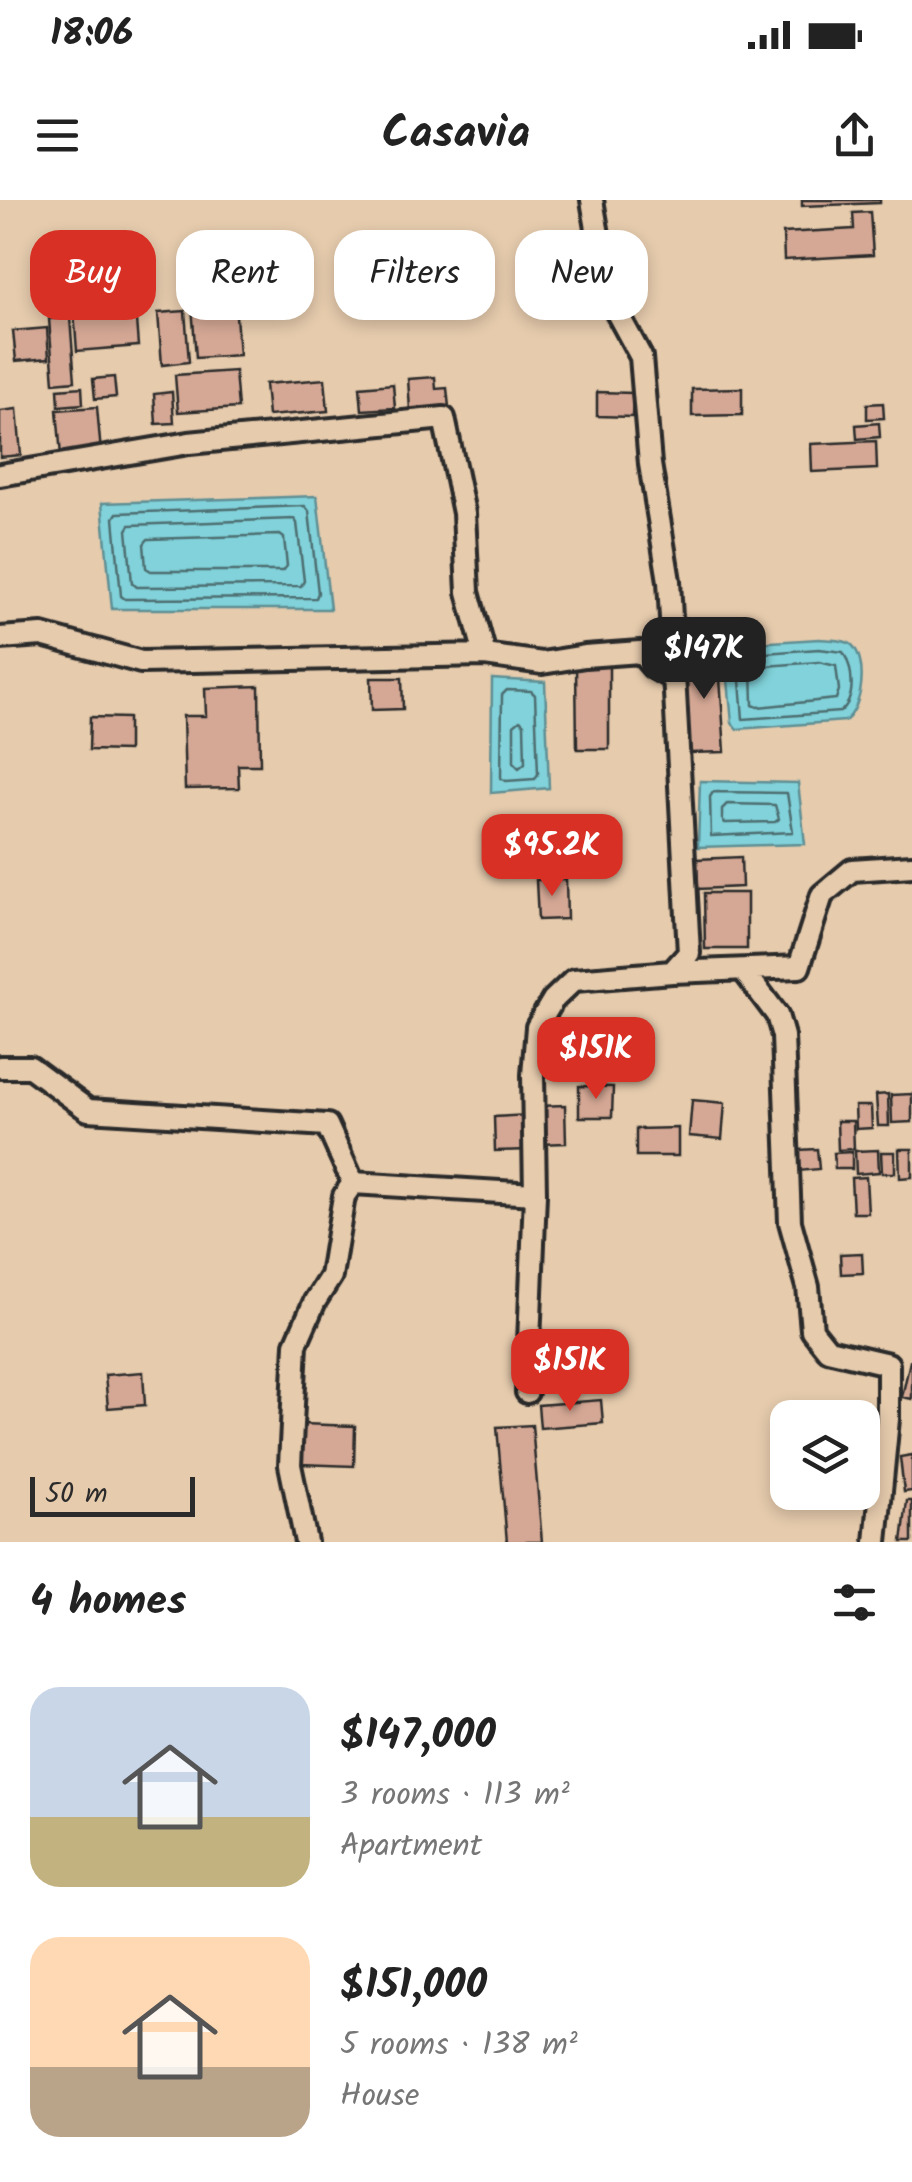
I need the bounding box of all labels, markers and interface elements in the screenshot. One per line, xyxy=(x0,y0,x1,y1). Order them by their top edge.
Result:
text: 18:06 xyxy=(50,5,133,65)
text: Casavia xyxy=(382,99,530,171)
icon: menu xyxy=(30,108,85,163)
icon: share xyxy=(827,108,882,163)
chip: Buy xyxy=(30,230,156,320)
chip: Rent xyxy=(176,230,314,320)
chip: Filters xyxy=(334,230,495,320)
chip: New xyxy=(515,230,648,320)
pin: $147K xyxy=(634,617,774,702)
text: $147K xyxy=(664,624,744,675)
pin: $95.2K xyxy=(471,814,633,899)
text: $95.2K xyxy=(504,821,600,872)
pin: $151K xyxy=(526,1017,666,1102)
text: $151K xyxy=(559,1024,633,1075)
pin: $151K xyxy=(500,1329,640,1414)
text: $151K xyxy=(533,1336,607,1387)
map controls xyxy=(770,1400,880,1510)
button: layers xyxy=(770,1400,880,1510)
scale bar xyxy=(30,1472,195,1516)
text: 50 m xyxy=(45,1472,108,1517)
text: 4 homes xyxy=(30,1569,186,1636)
icon: filters xyxy=(827,1575,882,1630)
text: $147,000 xyxy=(340,1703,496,1770)
icon: home xyxy=(110,1727,230,1847)
text: 3 rooms · 113 m² xyxy=(340,1770,570,1821)
text: Apartment xyxy=(340,1821,482,1872)
text: $151,000 xyxy=(340,1953,487,2020)
icon: home xyxy=(110,1977,230,2097)
text: 5 rooms · 138 m² xyxy=(340,2020,578,2071)
text: House xyxy=(340,2071,419,2122)

